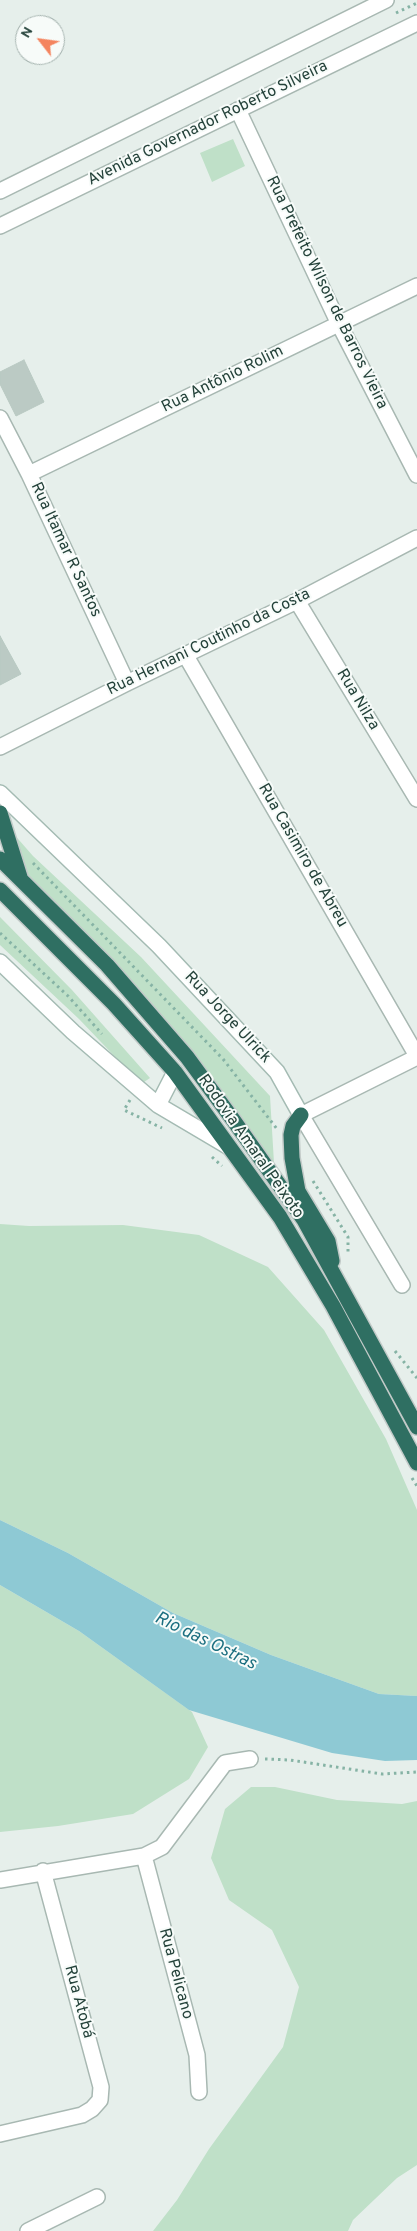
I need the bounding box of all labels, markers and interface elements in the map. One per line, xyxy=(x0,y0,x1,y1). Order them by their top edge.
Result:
north arrow xyxy=(15,15,65,65)
text: N xyxy=(18,24,37,41)
street label: Avenida Governador Roberto Silveira xyxy=(85,57,331,191)
street label: Rua Prefeito Wilson de Barros Vieira xyxy=(261,173,391,413)
street label: Rua Antônio Rolim xyxy=(159,342,287,418)
street label: Rua Itamar R Santos xyxy=(25,480,105,620)
street label: Rua Hernani Coutinho da Costa xyxy=(104,585,314,701)
street label: Rua Nilza xyxy=(331,666,383,734)
street label: Rua Casimiro de Abreu xyxy=(253,781,351,931)
street label: Rua Jorge Ulrick xyxy=(180,968,274,1068)
street label: Rodovia Amaral Peixoto xyxy=(193,1071,307,1223)
water label: Rio das Ostras xyxy=(151,1608,259,1676)
street label: Rua Pelicano xyxy=(154,1926,196,2022)
street label: Rua Atobá xyxy=(59,1963,97,2041)

